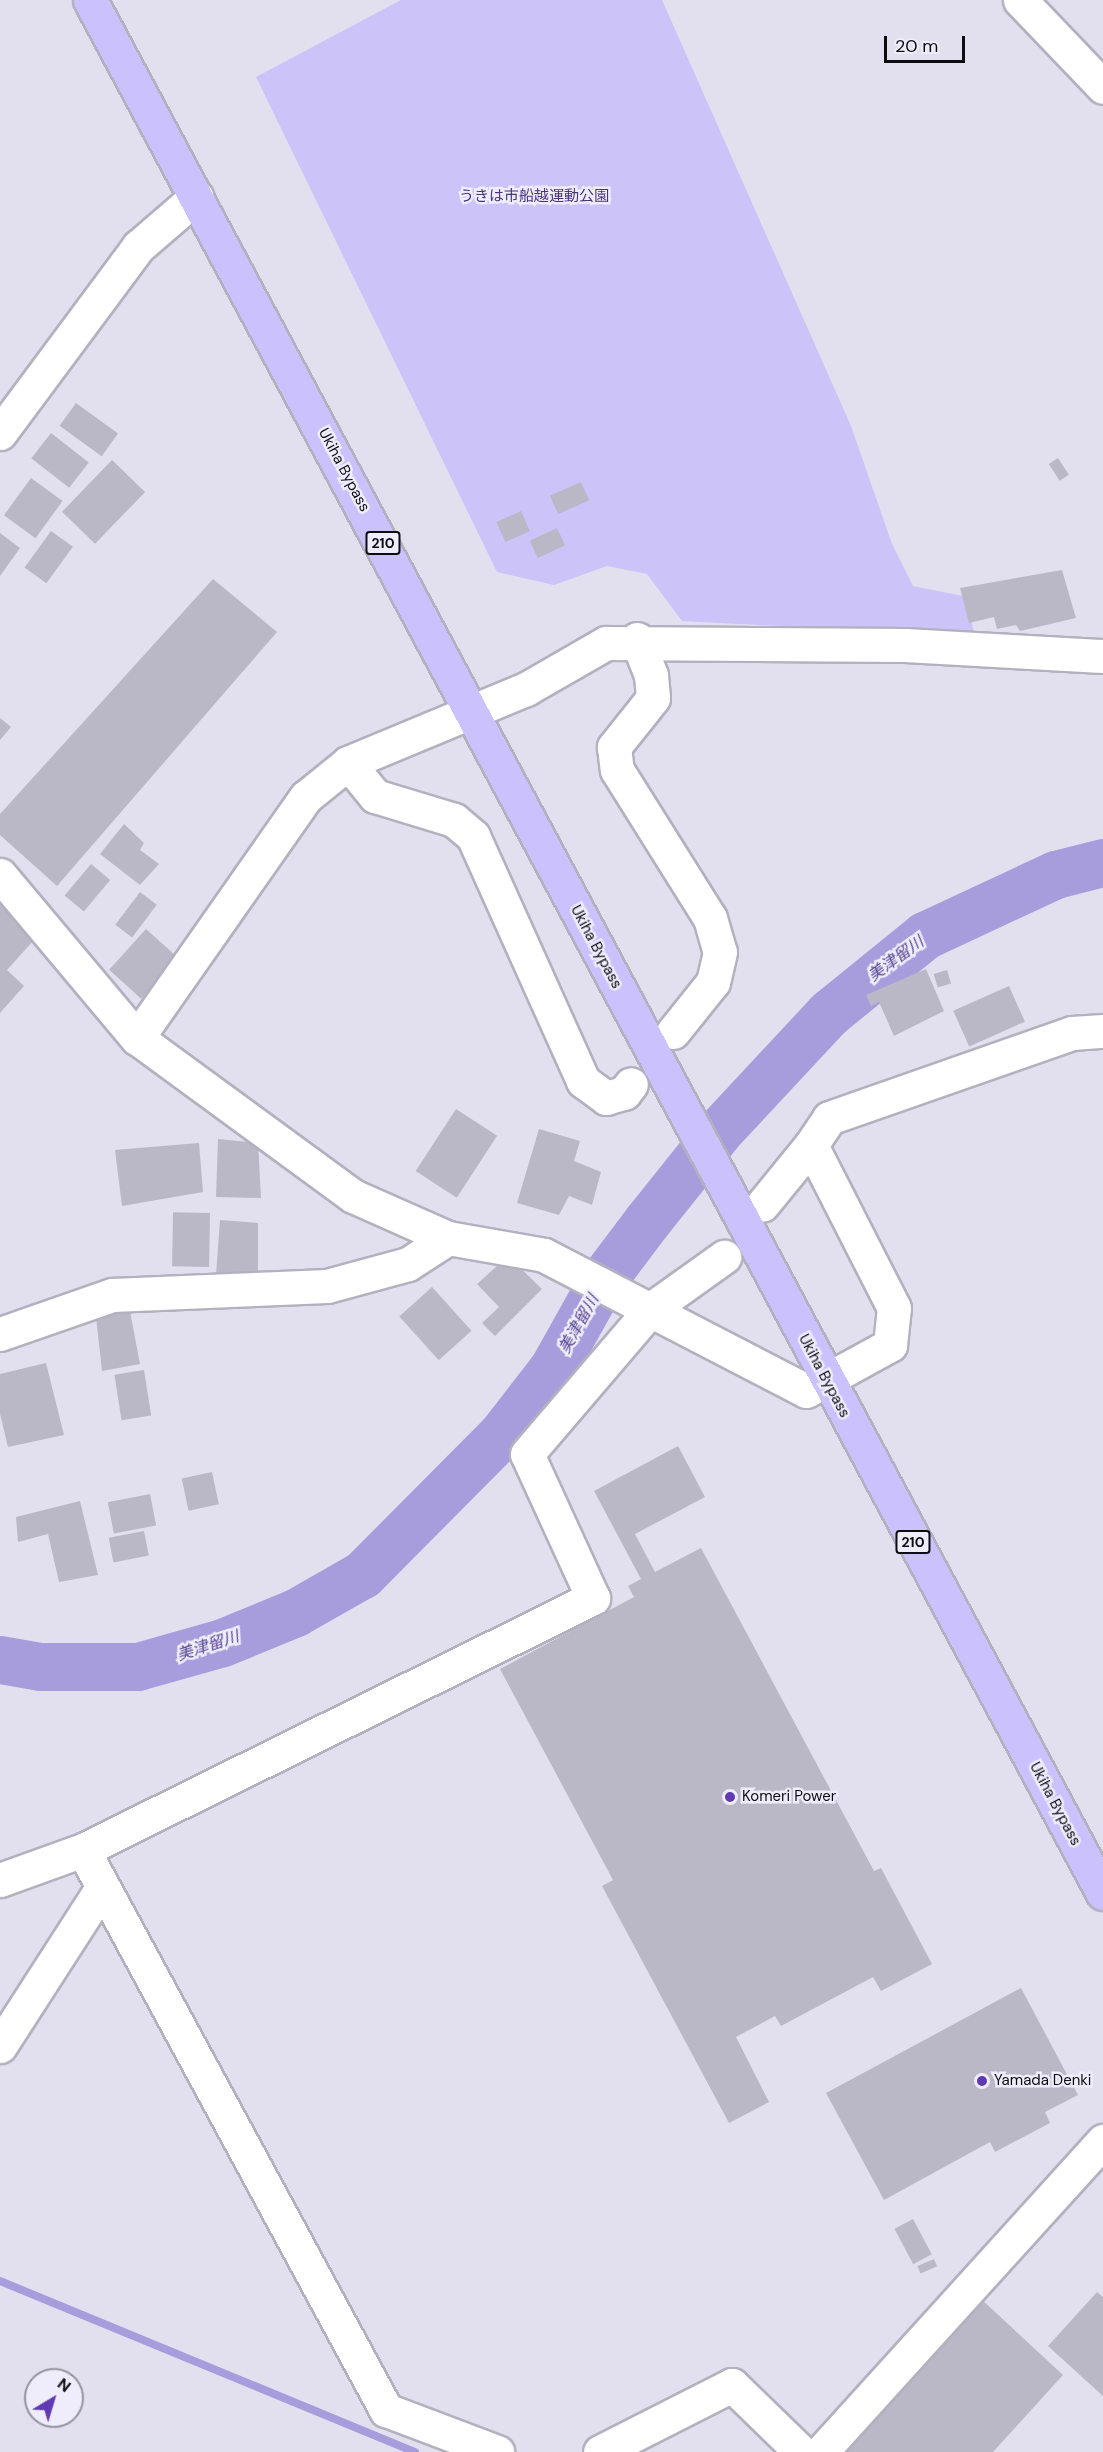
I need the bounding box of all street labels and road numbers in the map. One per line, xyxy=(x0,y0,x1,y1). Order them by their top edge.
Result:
street label: Ukiha Bypass xyxy=(315,425,373,515)
road number: 210 xyxy=(365,532,401,554)
street label: Ukiha Bypass xyxy=(567,902,625,992)
street label: Ukiha Bypass xyxy=(795,1331,853,1421)
road number: 210 xyxy=(895,1531,931,1553)
street label: Ukiha Bypass xyxy=(1026,1759,1084,1849)

